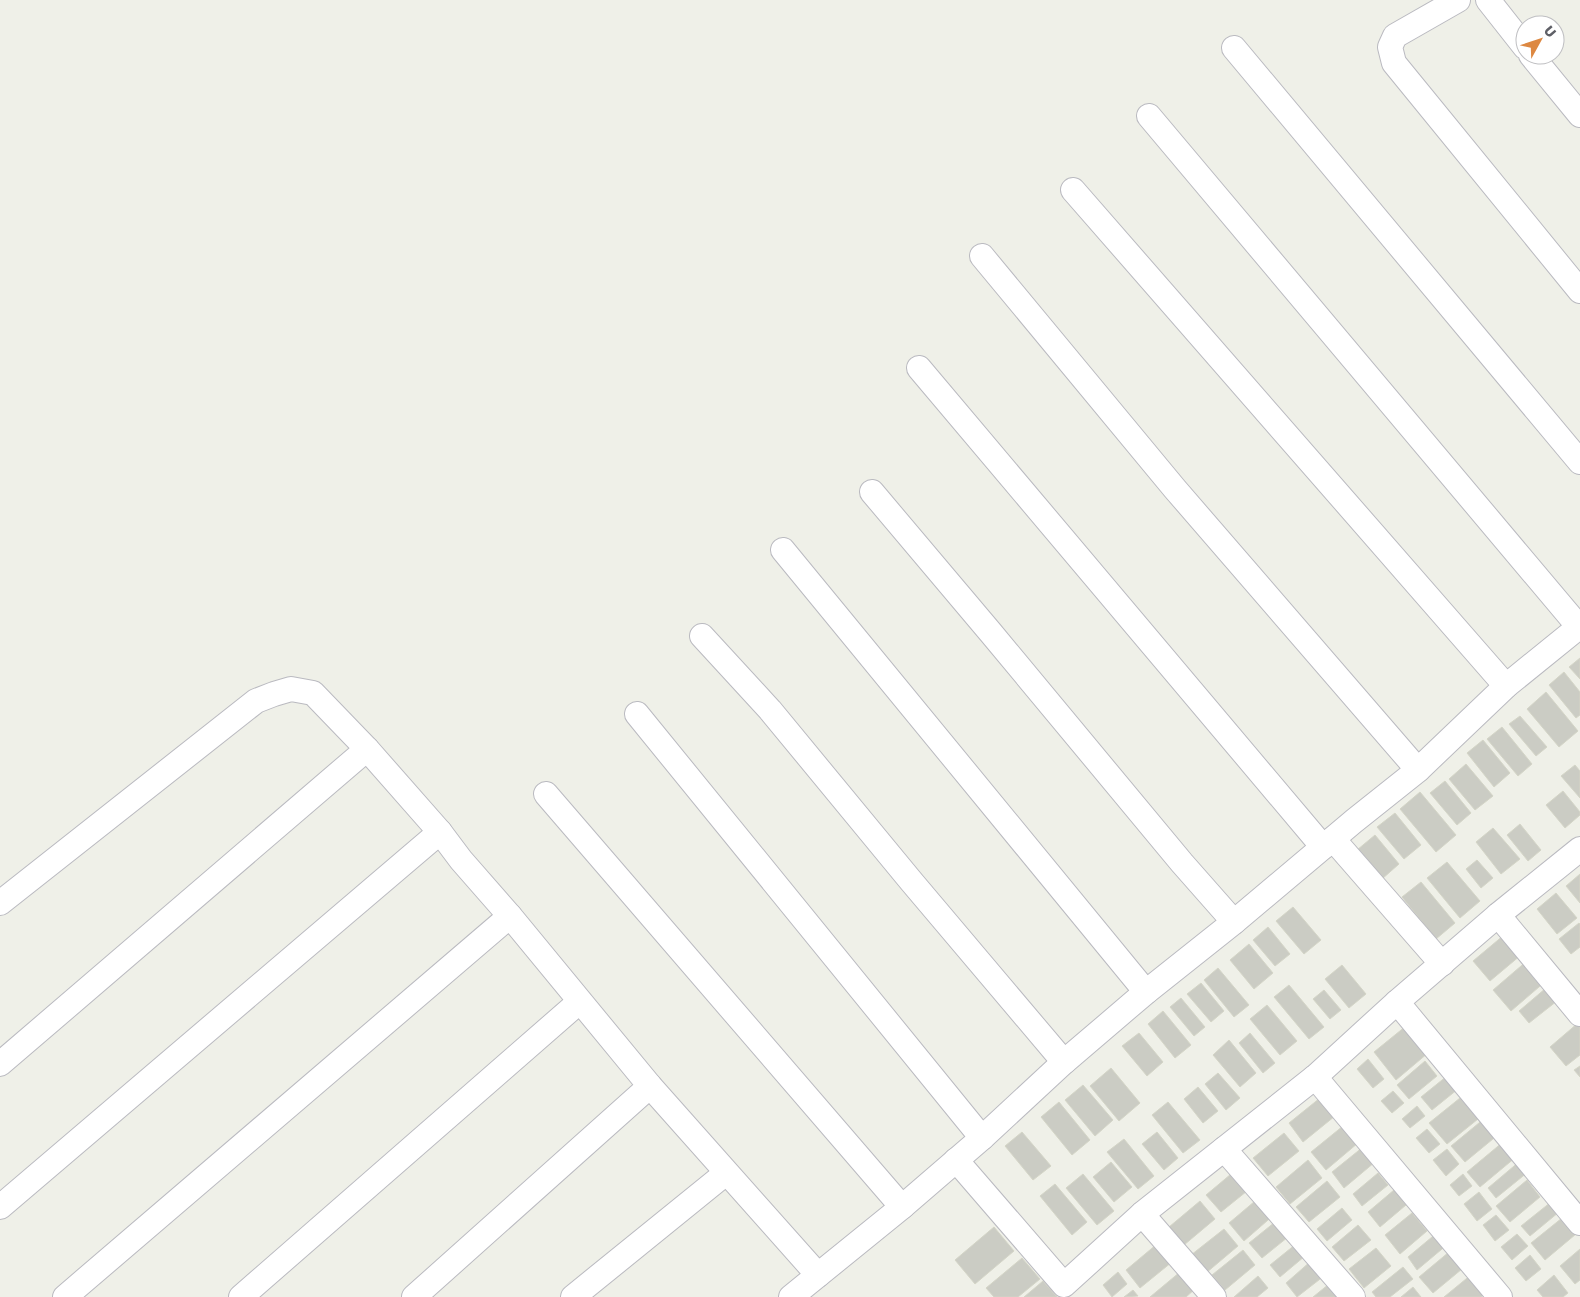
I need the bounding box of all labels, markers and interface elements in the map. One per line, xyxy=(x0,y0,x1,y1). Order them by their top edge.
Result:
north arrow xyxy=(1515,15,1565,65)
text: U xyxy=(1539,21,1561,42)

